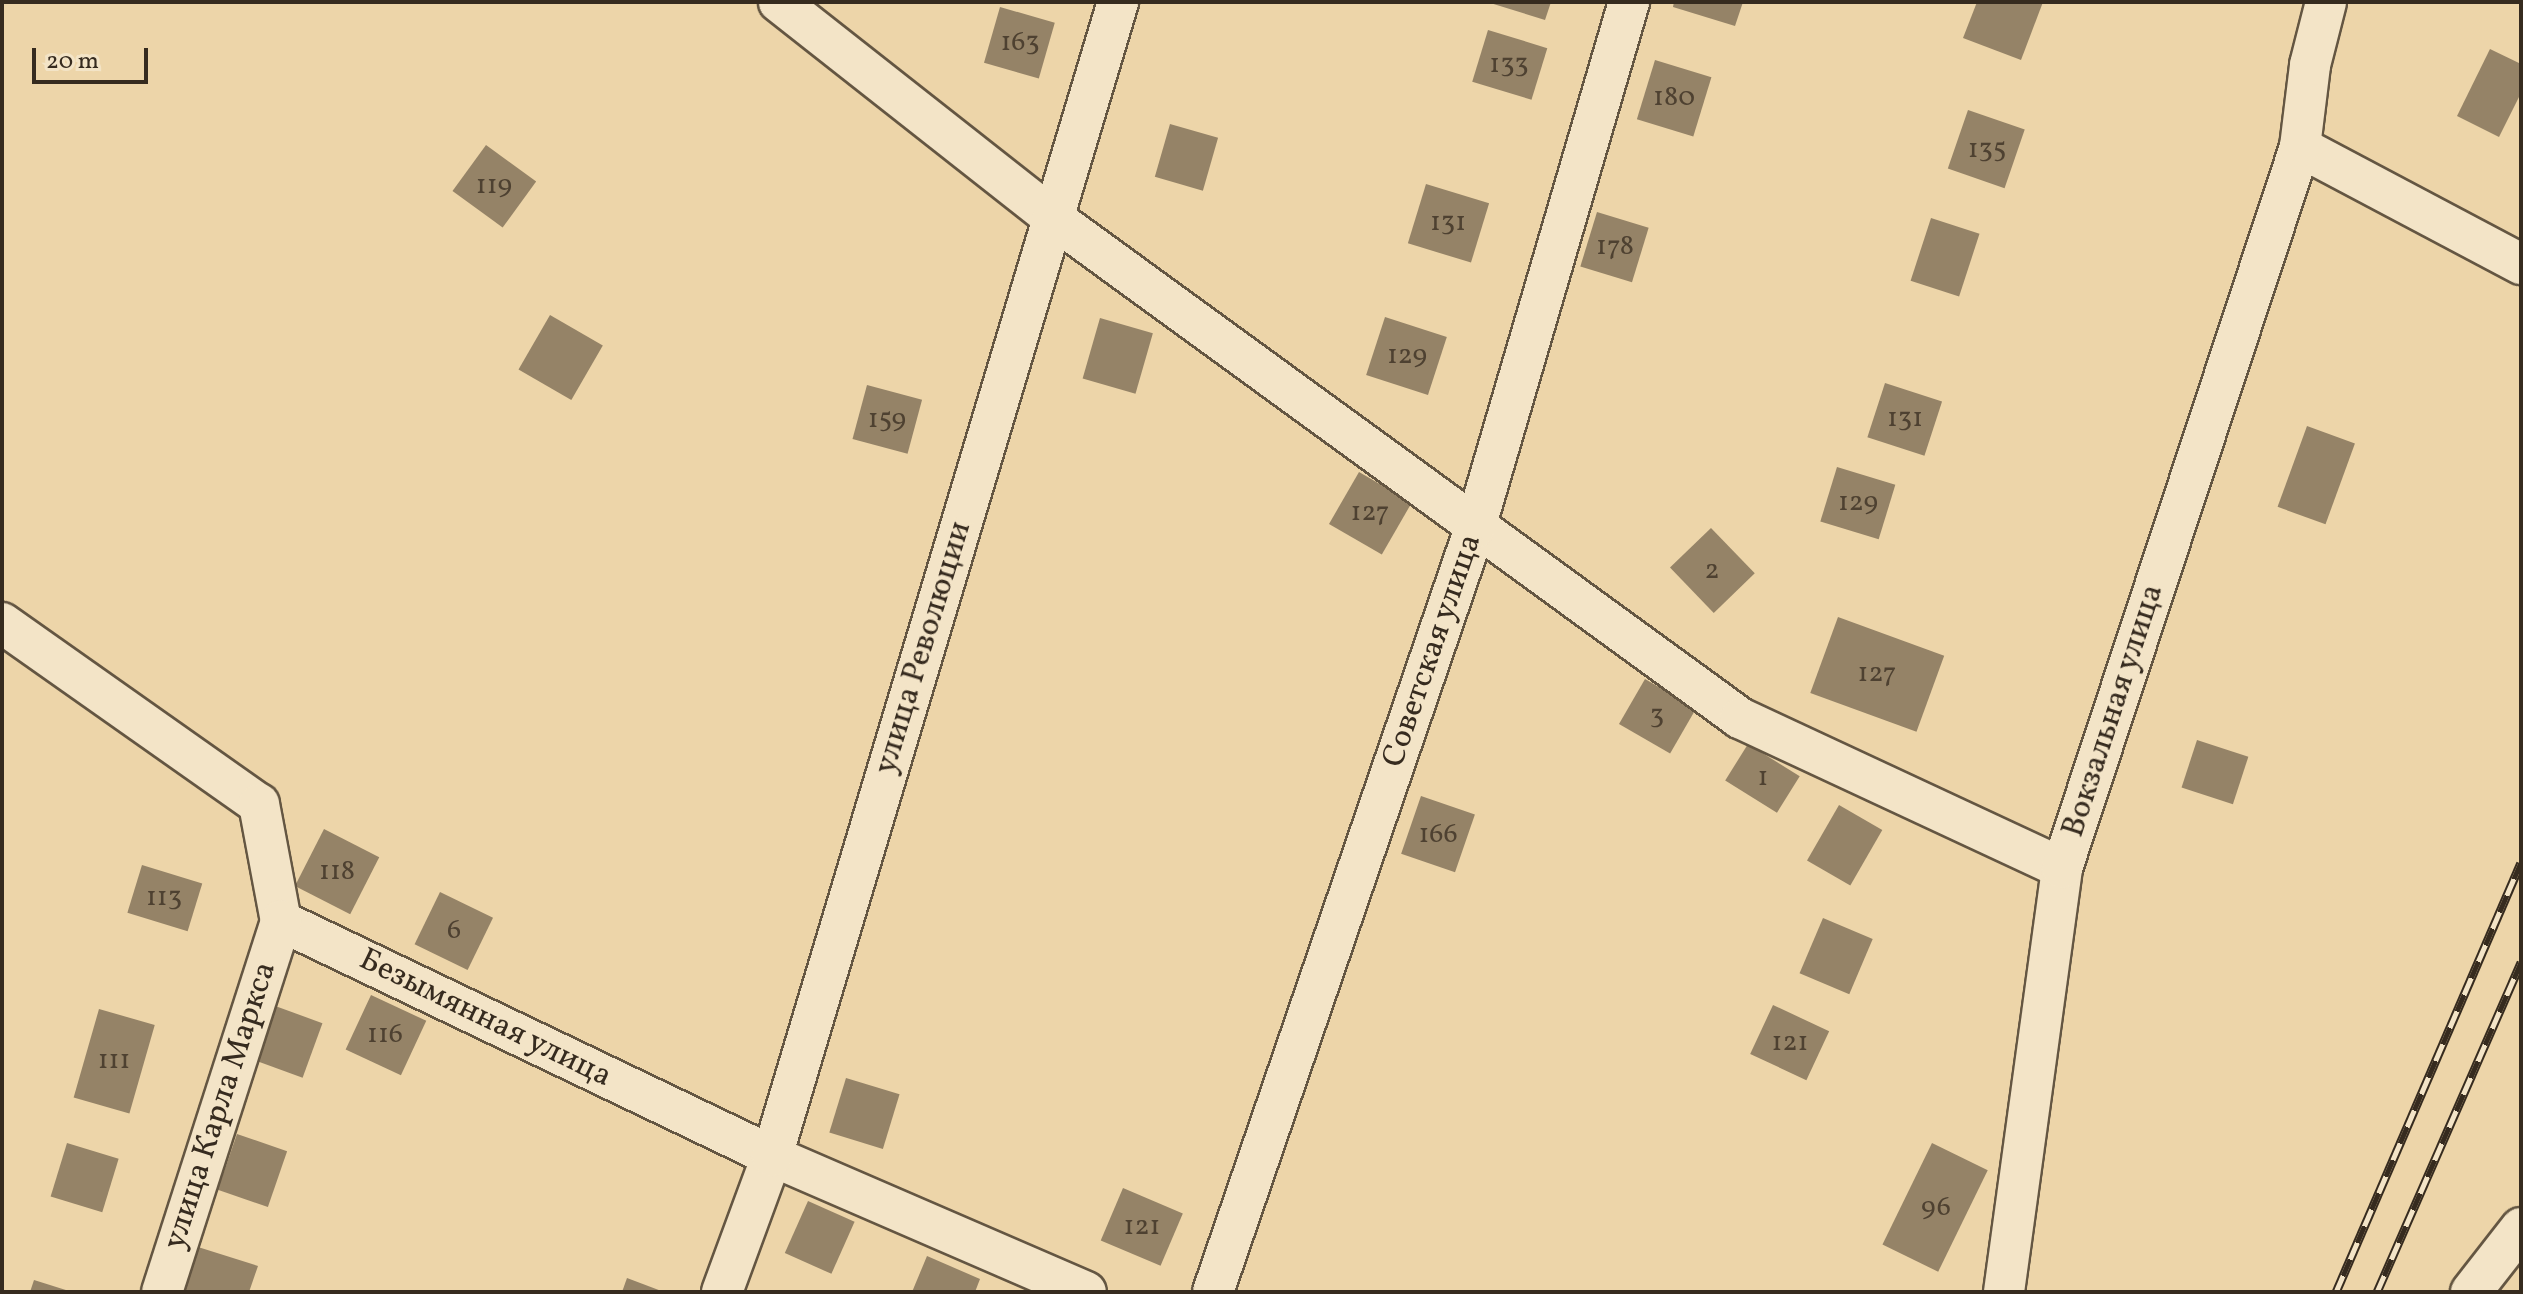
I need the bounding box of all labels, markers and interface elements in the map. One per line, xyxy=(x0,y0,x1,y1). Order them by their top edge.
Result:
house number: 163 xyxy=(1000,26,1040,60)
scale bar xyxy=(36,32,152,82)
text: 20 m xyxy=(46,45,99,79)
house number: 133 xyxy=(1489,48,1529,82)
house number: 180 xyxy=(1653,81,1695,115)
house number: 135 xyxy=(1968,133,2006,167)
house number: 119 xyxy=(476,169,512,203)
house number: 131 xyxy=(1430,206,1466,240)
house number: 178 xyxy=(1596,230,1634,264)
house number: 129 xyxy=(1387,339,1427,373)
house number: 131 xyxy=(1887,402,1923,436)
house number: 159 xyxy=(868,403,906,437)
house number: 129 xyxy=(1838,486,1878,520)
house number: 127 xyxy=(1351,496,1389,530)
street label: улица Революции xyxy=(867,517,981,779)
street label: Советская улица xyxy=(1375,529,1491,773)
house number: 2 xyxy=(1704,554,1720,588)
street label: Вокзальная улица xyxy=(2055,579,2173,843)
house number: 127 xyxy=(1858,657,1896,691)
house number: 3 xyxy=(1650,699,1664,733)
house number: 1 xyxy=(1758,761,1768,795)
house number: 166 xyxy=(1418,818,1458,852)
house number: 118 xyxy=(319,855,355,889)
house number: 113 xyxy=(146,881,182,915)
house number: 6 xyxy=(447,914,461,948)
street label: Безымянная улица xyxy=(352,941,618,1097)
street label: улица Карла Маркса xyxy=(156,957,286,1255)
house number: 116 xyxy=(367,1018,403,1052)
house number: 121 xyxy=(1772,1026,1808,1060)
house number: 111 xyxy=(98,1044,130,1078)
house number: 96 xyxy=(1921,1191,1951,1225)
house number: 121 xyxy=(1124,1210,1160,1244)

